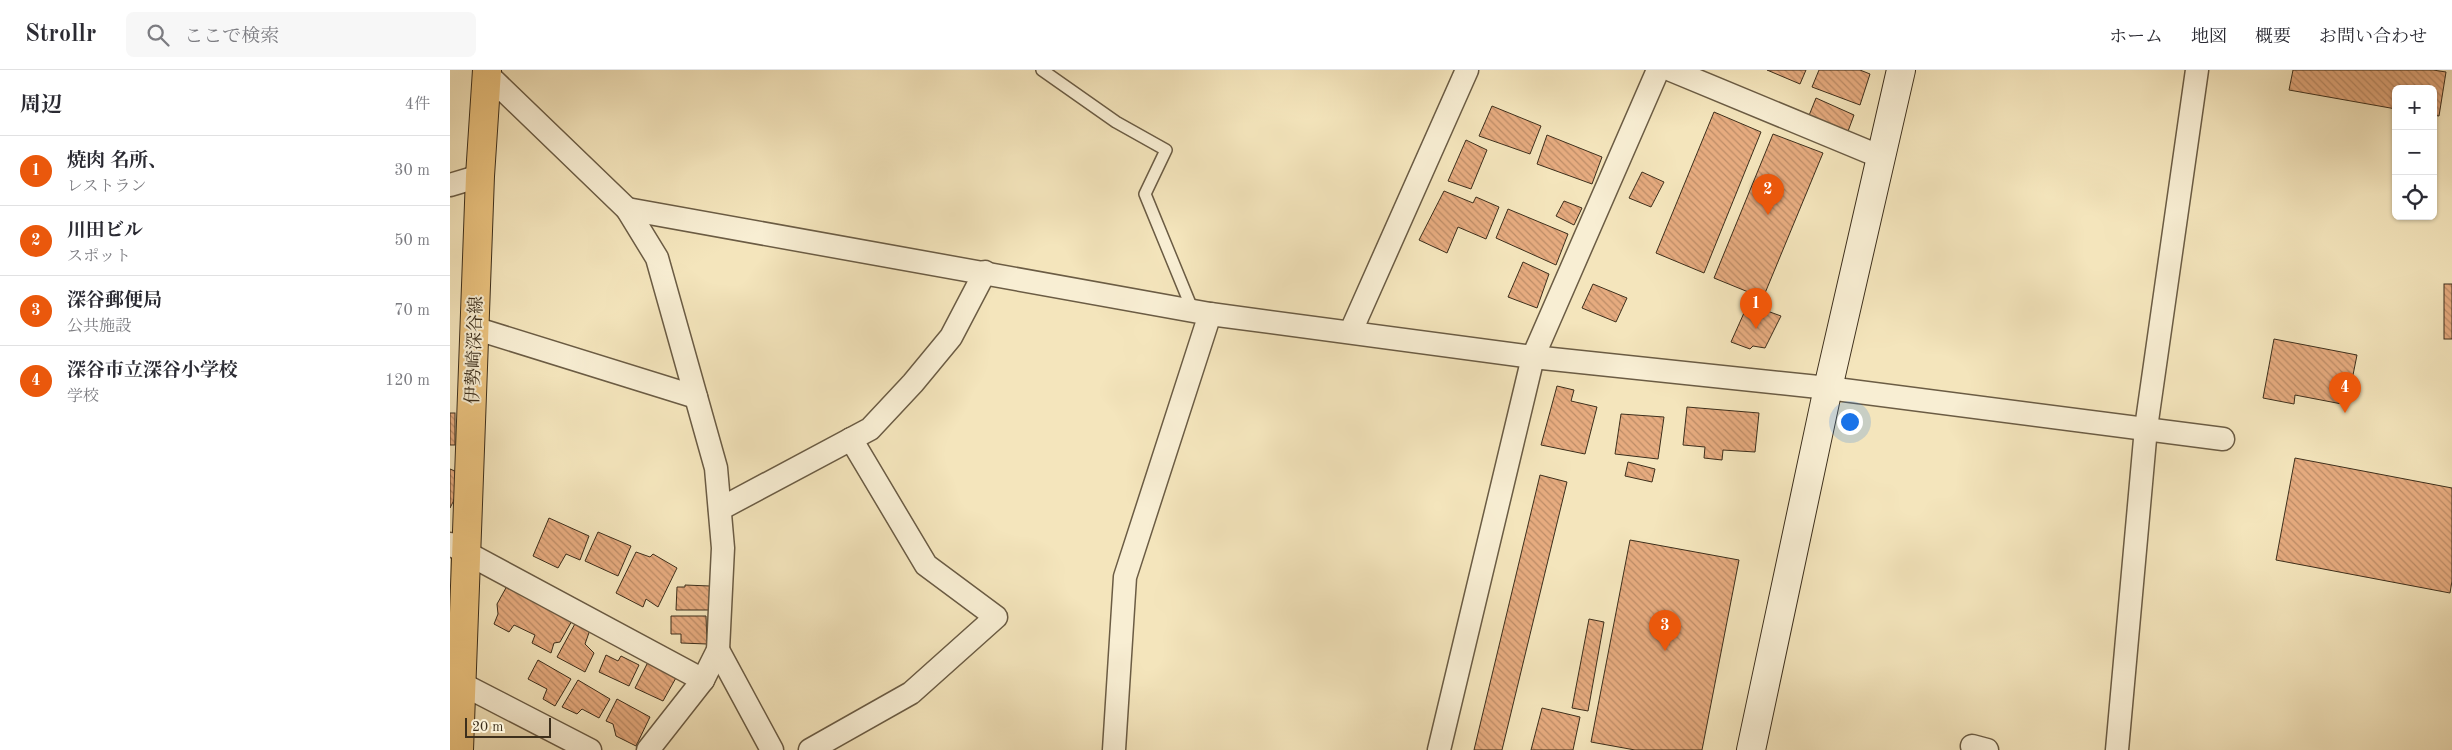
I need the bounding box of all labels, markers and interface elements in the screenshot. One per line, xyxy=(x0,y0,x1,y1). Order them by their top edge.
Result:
search box xyxy=(126,12,476,57)
icon: search xyxy=(144,21,172,49)
text: Strollr xyxy=(25,23,96,47)
text: ここで検索 xyxy=(184,28,279,47)
text: ホーム xyxy=(2109,28,2163,46)
text: 地図 xyxy=(2191,28,2227,46)
text: 概要 xyxy=(2255,28,2291,46)
text: お問い合わせ xyxy=(2319,28,2427,46)
map controls xyxy=(2392,85,2437,220)
button: + xyxy=(2392,85,2437,130)
text: 周辺 xyxy=(20,95,62,116)
text: 4件 xyxy=(405,97,430,113)
button: − xyxy=(2392,130,2437,175)
text: 焼肉 名所、 xyxy=(67,152,167,171)
text: 1 xyxy=(31,163,41,179)
text: 30 m xyxy=(394,163,430,179)
pin: 2 xyxy=(1752,174,1784,215)
button: locate xyxy=(2392,175,2437,220)
text: レストラン xyxy=(67,179,147,195)
text: 川田ビル xyxy=(67,222,143,241)
text: 2 xyxy=(31,233,41,249)
text: 50 m xyxy=(394,233,430,249)
text: スポット xyxy=(67,249,131,265)
pin: 1 xyxy=(1740,288,1772,329)
text: 深谷郵便局 xyxy=(67,292,162,311)
street label: 伊勢崎深谷線 xyxy=(462,296,486,404)
text: 3 xyxy=(31,303,41,319)
text: 70 m xyxy=(394,303,430,319)
text: 公共施設 xyxy=(67,319,131,335)
text: 深谷市立深谷小学校 xyxy=(67,362,238,381)
pin: 4 xyxy=(2329,372,2361,413)
text: 4 xyxy=(31,373,41,389)
text: 120 m xyxy=(385,373,430,389)
text: 学校 xyxy=(67,389,99,405)
your location xyxy=(1837,409,1863,435)
pin: 3 xyxy=(1649,610,1681,651)
scale bar xyxy=(465,715,551,738)
text: 20 m xyxy=(472,720,503,734)

